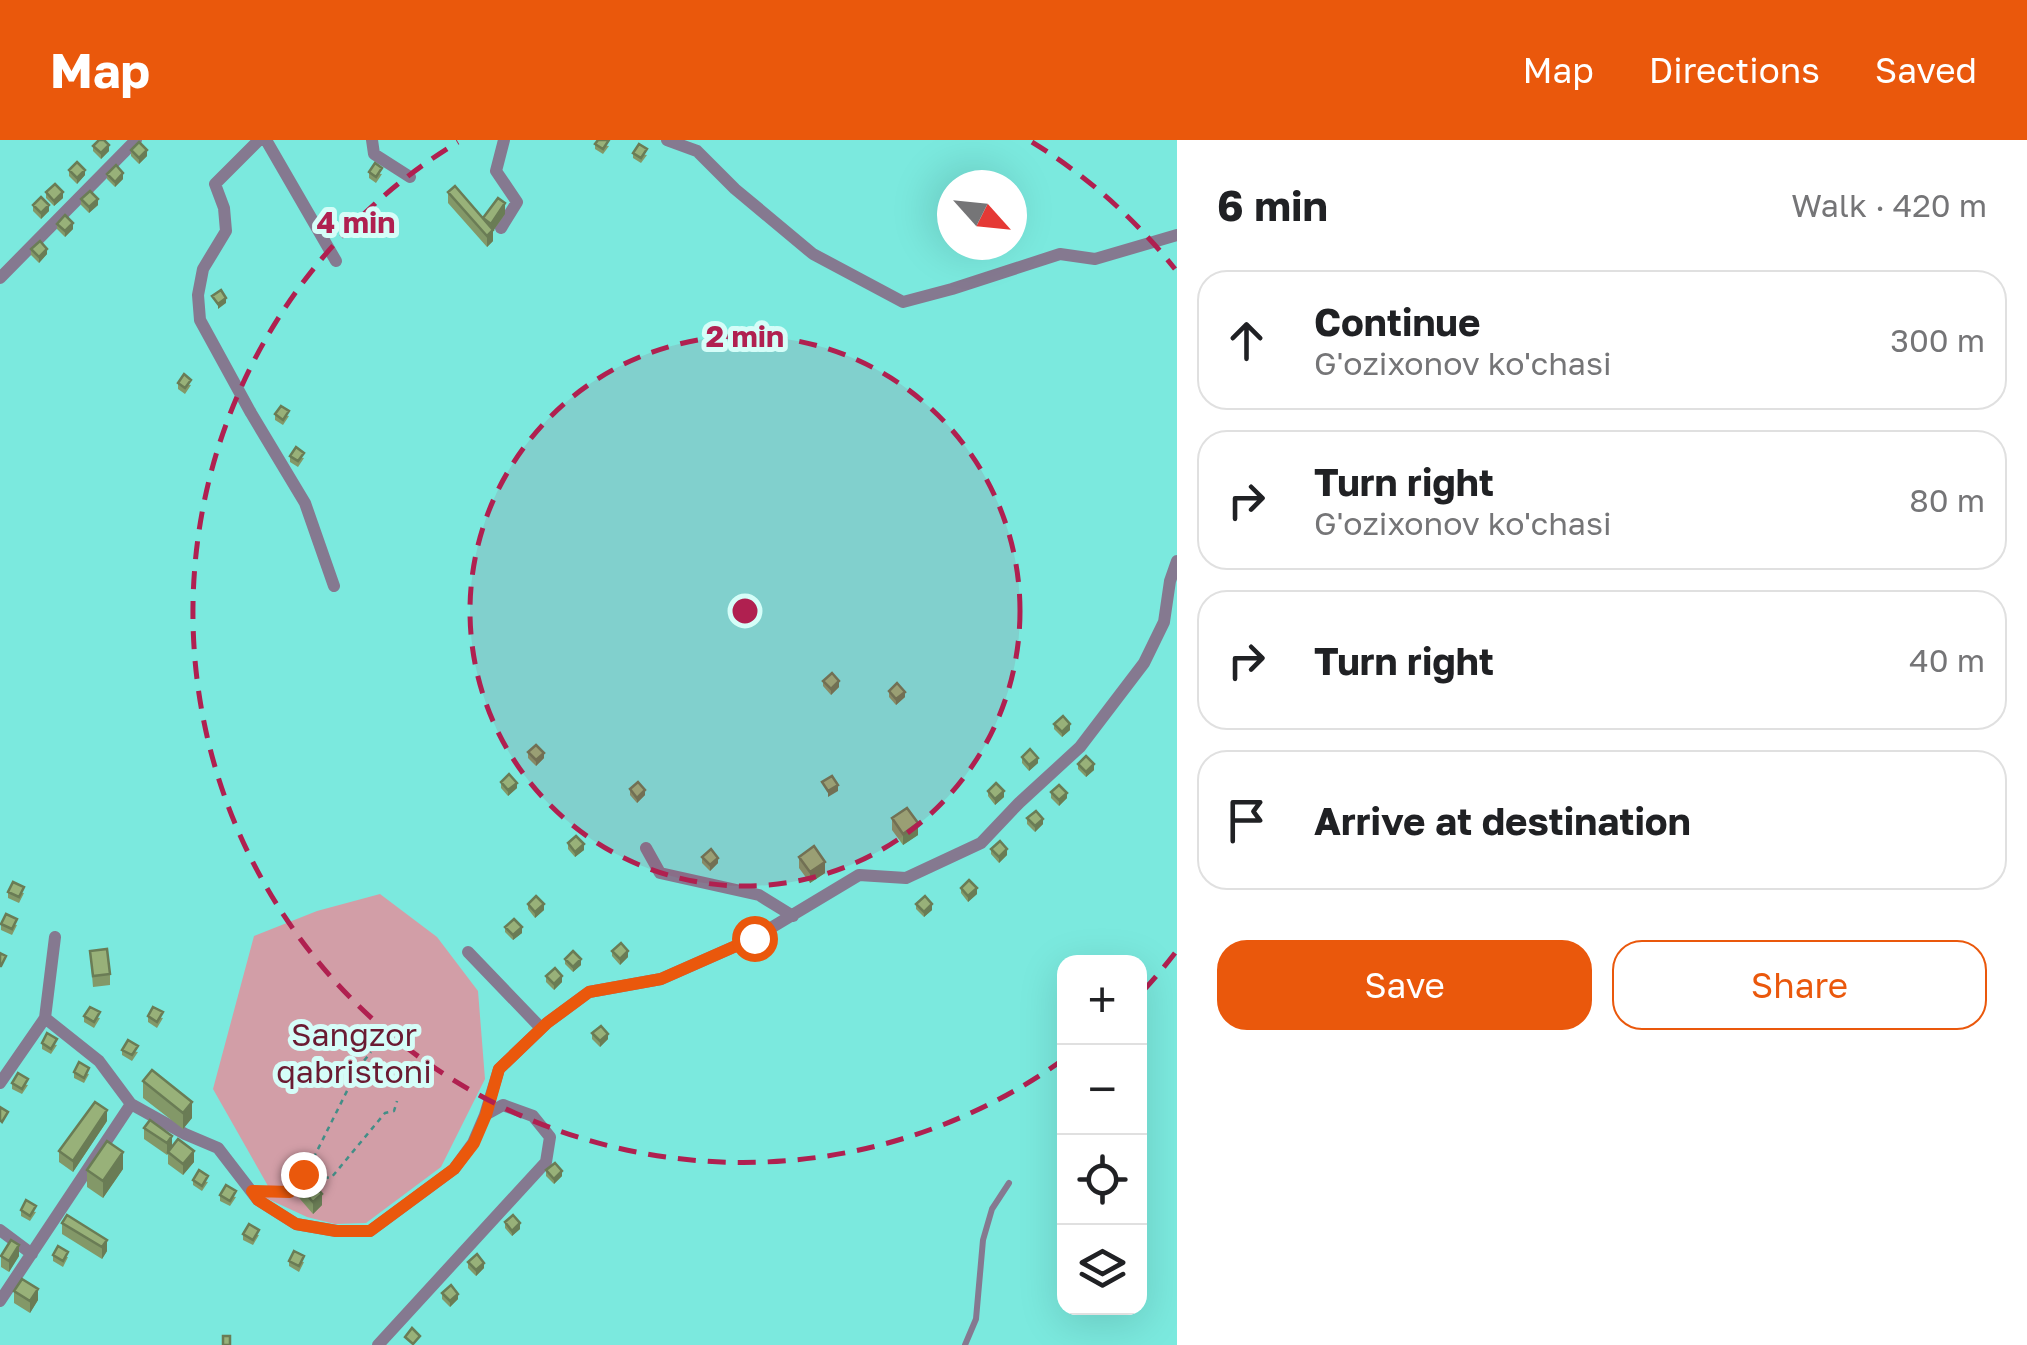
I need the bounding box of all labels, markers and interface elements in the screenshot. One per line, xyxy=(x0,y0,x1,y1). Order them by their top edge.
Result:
text: Map xyxy=(50,41,150,99)
text: Map xyxy=(1522,49,1594,91)
text: Directions xyxy=(1649,49,1820,91)
text: Saved xyxy=(1875,49,1977,91)
north arrow xyxy=(937,170,1027,260)
text: 6 min xyxy=(1217,180,1328,230)
text: Walk · 420 m xyxy=(1791,186,1987,224)
text: 4 min xyxy=(317,204,395,240)
text: Continue xyxy=(1314,299,1480,344)
icon: ahead xyxy=(1219,313,1274,368)
text: 2 min xyxy=(706,318,784,354)
text: 300 m xyxy=(1890,321,1985,359)
text: G'ozixonov ko'chasi xyxy=(1314,344,1611,382)
text: Turn right xyxy=(1314,459,1494,504)
icon: right xyxy=(1219,473,1274,528)
text: 80 m xyxy=(1909,481,1985,519)
text: G'ozixonov ko'chasi xyxy=(1314,504,1611,542)
centre of rings xyxy=(727,593,763,629)
icon: right xyxy=(1219,633,1274,688)
text: Turn right xyxy=(1314,638,1494,683)
text: 40 m xyxy=(1909,641,1985,679)
icon: arrive xyxy=(1219,793,1274,848)
text: Arrive at destination xyxy=(1314,798,1691,843)
route start xyxy=(732,916,778,962)
button: Save xyxy=(1217,940,1592,1030)
button: Share xyxy=(1612,940,1987,1030)
map controls xyxy=(1057,955,1147,1315)
button: + xyxy=(1057,955,1147,1045)
park label: Sangzor qabristoni xyxy=(276,1015,432,1090)
button: − xyxy=(1057,1045,1147,1135)
button: locate xyxy=(1057,1135,1147,1225)
route end xyxy=(281,1152,327,1198)
button: layers xyxy=(1057,1225,1147,1315)

